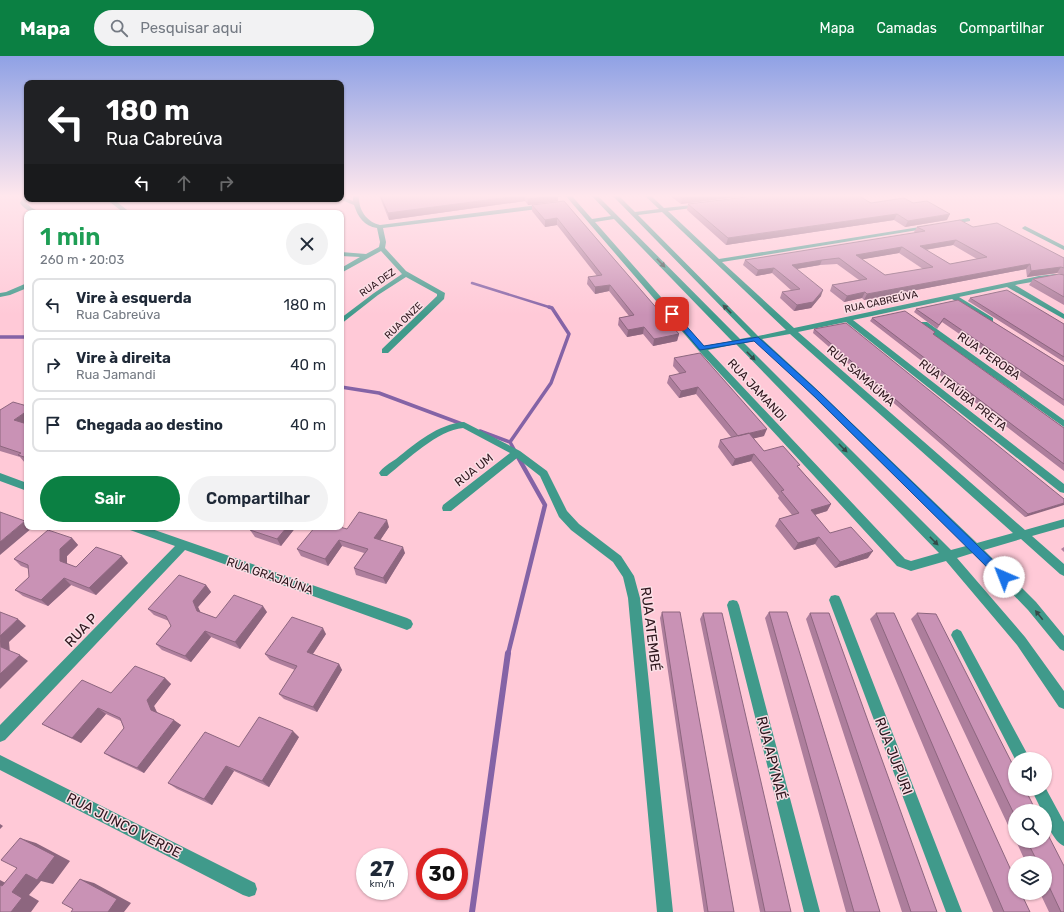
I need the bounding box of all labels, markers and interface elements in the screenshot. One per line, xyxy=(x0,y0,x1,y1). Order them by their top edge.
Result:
search box xyxy=(94,10,374,46)
text: Mapa xyxy=(20,17,70,40)
icon: search xyxy=(108,17,130,39)
text: Pesquisar aqui xyxy=(140,19,242,37)
text: Mapa xyxy=(820,20,855,37)
text: Camadas xyxy=(877,20,937,37)
text: Compartilhar xyxy=(959,20,1044,37)
text: 180 m xyxy=(106,94,190,127)
icon: left xyxy=(40,96,92,148)
text: Rua Cabreúva xyxy=(106,128,223,150)
icon: left xyxy=(131,172,153,194)
icon: ahead xyxy=(173,172,195,194)
icon: right xyxy=(215,172,237,194)
text: 1 min xyxy=(40,223,100,251)
button: close xyxy=(286,223,328,265)
text: 260 m · 20:03 xyxy=(40,252,124,267)
one-way arrow xyxy=(656,258,666,268)
street label: RUA DEZ xyxy=(357,266,398,300)
street label: RUA CABREÚVA xyxy=(843,288,919,316)
text: Vire à esquerda xyxy=(76,289,192,307)
icon: left xyxy=(42,294,64,316)
text: 180 m xyxy=(284,296,326,314)
pin xyxy=(655,297,689,331)
street label: RUA ONZE xyxy=(382,300,425,342)
icon: arrive xyxy=(661,303,683,325)
one-way arrow xyxy=(722,304,732,314)
text: Rua Cabreúva xyxy=(76,307,160,322)
street label: RUA PEROBA xyxy=(955,329,1023,383)
street label: RUA SAMAÚMA xyxy=(824,343,898,409)
text: Vire à direita xyxy=(76,349,171,367)
one-way arrow xyxy=(747,351,756,361)
icon: right xyxy=(42,354,64,376)
text: 40 m xyxy=(290,356,326,374)
street label: RUA JAMANDI xyxy=(725,356,789,424)
street label: RUA ITAÚBA PRETA xyxy=(916,356,1010,434)
text: Rua Jamandi xyxy=(76,367,156,382)
icon: arrive xyxy=(42,414,64,436)
text: Chegada ao destino xyxy=(76,416,223,434)
text: 40 m xyxy=(290,416,326,434)
one-way arrow xyxy=(838,443,848,453)
street label: RUA UM xyxy=(452,451,496,489)
button: Sair xyxy=(40,476,180,522)
button: Compartilhar xyxy=(188,476,328,522)
one-way arrow xyxy=(929,536,939,546)
street label: RUA GRAJAÚNA xyxy=(225,555,315,597)
position arrow xyxy=(983,556,1025,598)
street label: RUA ATEMBÉ xyxy=(637,586,665,672)
street label: RUA P xyxy=(61,610,101,651)
one-way arrow xyxy=(1035,610,1044,621)
street label: RUA APYNAÉ xyxy=(753,714,791,802)
street label: RUA JUPURI xyxy=(871,715,916,797)
map controls xyxy=(1008,752,1052,900)
button: sound xyxy=(1008,752,1052,796)
street label: RUA JUNCO VERDE xyxy=(64,789,184,862)
button: search xyxy=(1008,804,1052,848)
speed limit sign: 30 xyxy=(416,848,468,900)
button: layers xyxy=(1008,856,1052,900)
text: 27 xyxy=(370,857,394,881)
text: km/h xyxy=(370,878,394,890)

